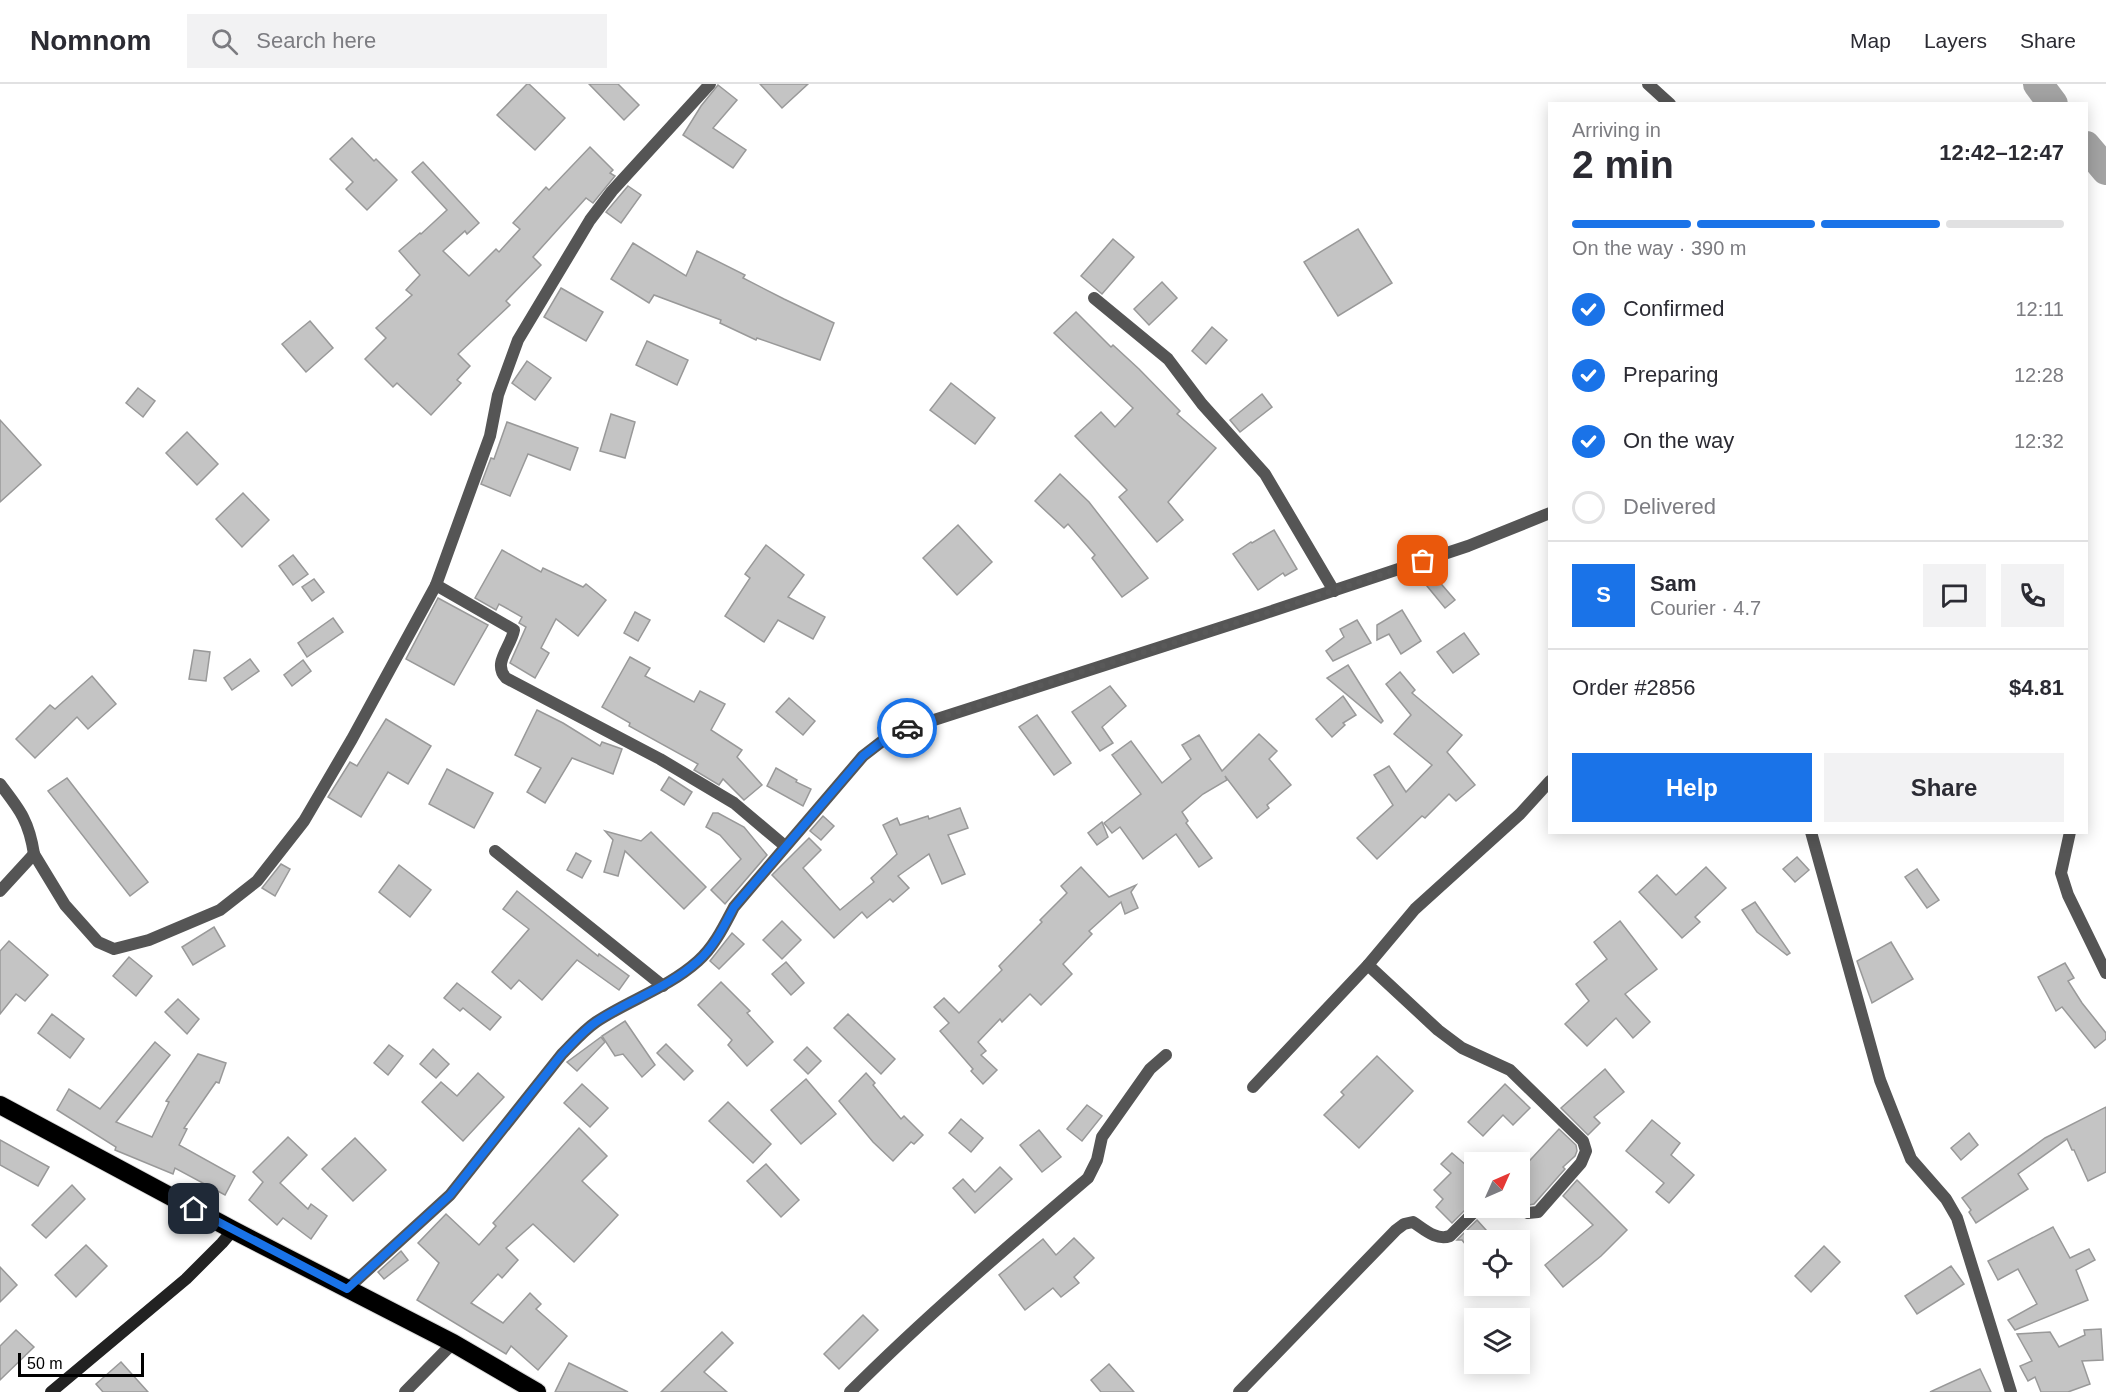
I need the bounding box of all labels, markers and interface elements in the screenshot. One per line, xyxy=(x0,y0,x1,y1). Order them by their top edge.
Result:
search box xyxy=(187,14,607,68)
text: Nomnom xyxy=(30,25,151,56)
icon: search xyxy=(208,25,241,58)
text: Search here xyxy=(256,28,376,53)
text: Map xyxy=(1850,29,1891,52)
text: Layers xyxy=(1924,29,1987,52)
text: Share xyxy=(2020,29,2076,52)
text: Arriving in xyxy=(1572,119,1661,141)
text: 12:42–12:47 xyxy=(1939,140,2064,165)
text: 2 min xyxy=(1572,143,1674,186)
text: On the way · 390 m xyxy=(1572,237,1747,259)
icon: check xyxy=(1572,293,1605,326)
text: Confirmed xyxy=(1623,296,1724,321)
text: 12:11 xyxy=(2015,298,2064,320)
icon: check xyxy=(1572,359,1605,392)
text: Preparing xyxy=(1623,362,1718,387)
text: 12:28 xyxy=(2014,364,2064,386)
icon: check xyxy=(1572,425,1605,458)
text: On the way xyxy=(1623,428,1734,453)
text: 12:32 xyxy=(2014,430,2064,452)
text: Delivered xyxy=(1623,494,1716,519)
pin xyxy=(1397,535,1448,586)
icon: bag xyxy=(1406,544,1439,577)
button: chat xyxy=(1923,564,1986,627)
button: phone xyxy=(2001,564,2064,627)
text: Sam xyxy=(1650,571,1696,596)
text: S xyxy=(1596,582,1611,607)
text: Courier · 4.7 xyxy=(1650,597,1761,619)
text: Order #2856 xyxy=(1572,675,1696,700)
text: $4.81 xyxy=(2009,675,2064,700)
courier xyxy=(877,698,937,758)
icon: car xyxy=(891,712,924,745)
button: Help xyxy=(1572,753,1812,822)
button: Share xyxy=(1824,753,2064,822)
north arrow xyxy=(1464,1152,1530,1218)
map controls xyxy=(1464,1152,1530,1374)
pin xyxy=(168,1183,219,1234)
icon: home xyxy=(177,1192,210,1225)
button: locate xyxy=(1464,1230,1530,1296)
button: layers xyxy=(1464,1308,1530,1374)
scale bar xyxy=(18,1350,144,1378)
text: 50 m xyxy=(27,1355,63,1372)

